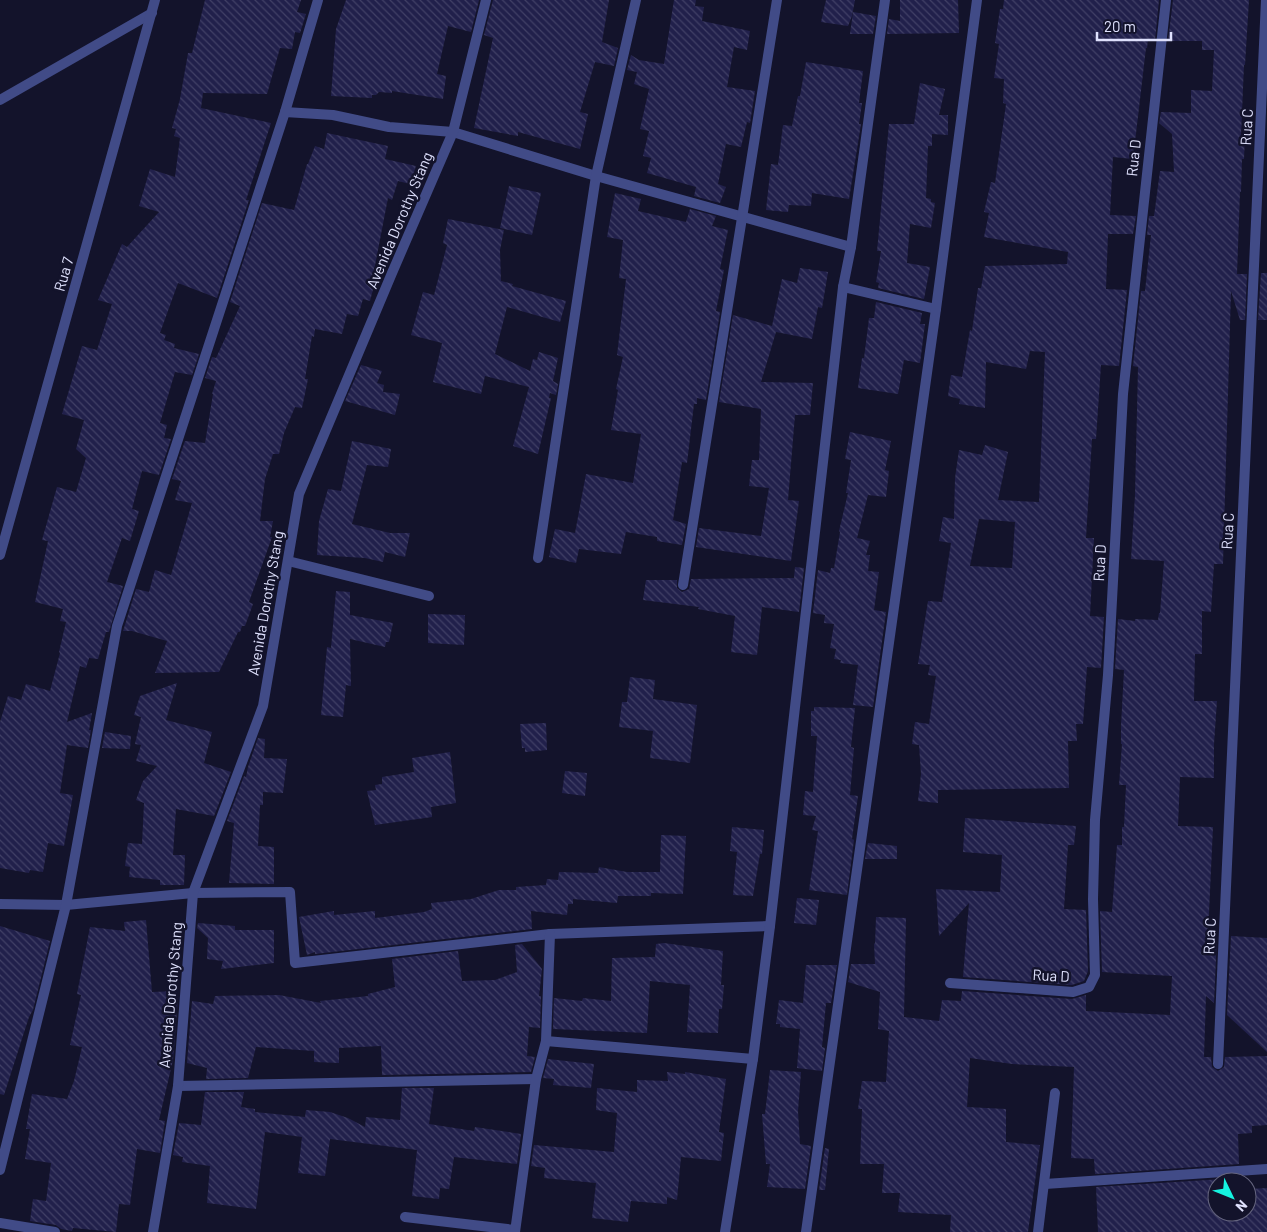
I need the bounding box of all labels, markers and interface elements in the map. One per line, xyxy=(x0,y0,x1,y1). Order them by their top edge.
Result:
scale bar xyxy=(1097,10,1171,42)
text: 20 m xyxy=(1104,17,1136,35)
street label: Rua C xyxy=(1236,108,1256,146)
street label: Rua D xyxy=(1122,139,1144,177)
street label: Avenida Dorothy Stang xyxy=(362,149,436,291)
street label: Rua 7 xyxy=(50,255,76,293)
street label: Rua C xyxy=(1217,512,1237,550)
street label: Avenida Dorothy Stang xyxy=(243,529,287,677)
street label: Rua D xyxy=(1089,544,1109,582)
street label: Rua C xyxy=(1199,917,1219,955)
street label: Avenida Dorothy Stang xyxy=(155,921,185,1069)
street label: Rua D xyxy=(1032,965,1070,985)
north arrow xyxy=(1207,1172,1257,1222)
text: N xyxy=(1232,1197,1251,1215)

